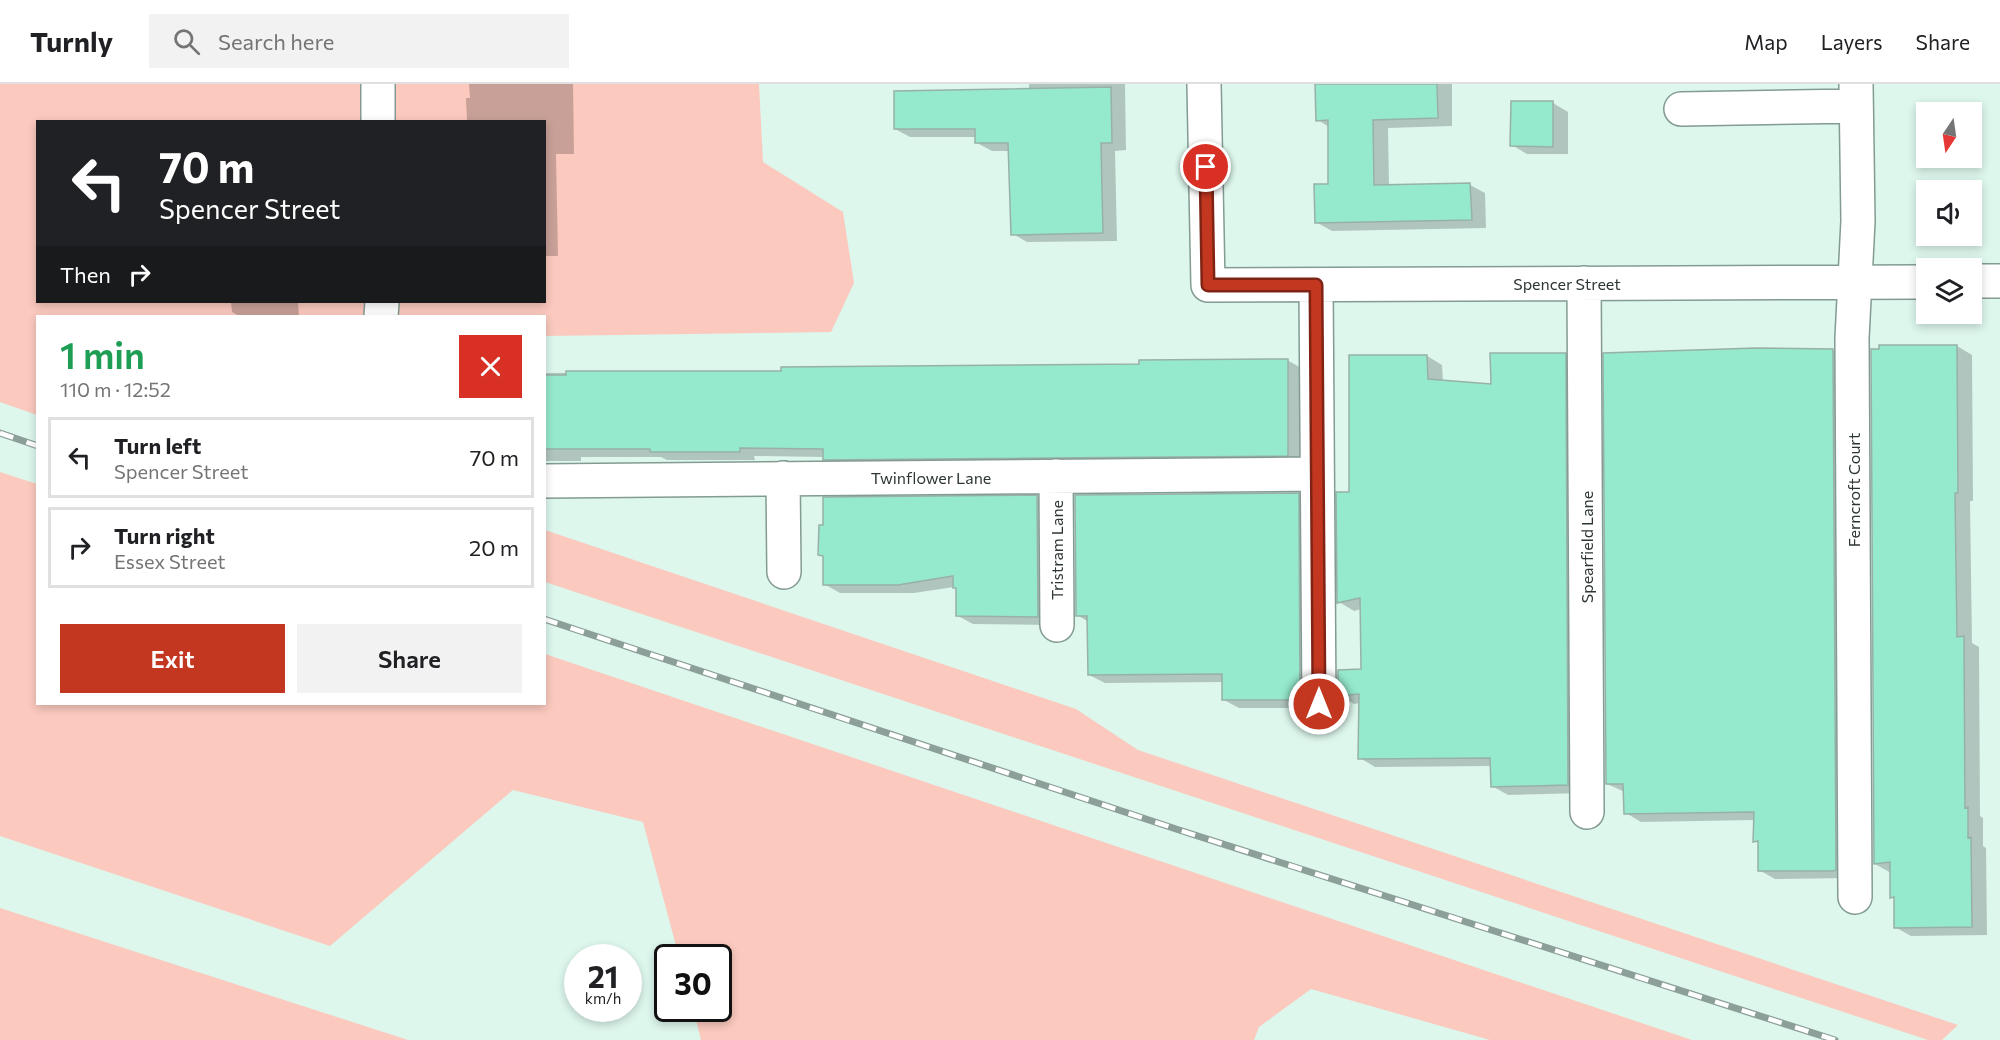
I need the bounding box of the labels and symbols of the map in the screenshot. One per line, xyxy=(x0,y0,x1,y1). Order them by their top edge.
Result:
north arrow xyxy=(1916,102,1982,168)
pin xyxy=(1180,141,1231,192)
street label: Spencer Street xyxy=(1513,274,1621,293)
street label: Ferncroft Court xyxy=(1844,432,1863,547)
street label: Twinflower Lane xyxy=(871,468,991,487)
street label: Spearfield Lane xyxy=(1577,491,1596,603)
street label: Tristram Lane xyxy=(1047,500,1066,600)
position arrow xyxy=(1287,672,1351,736)
speed limit sign: 30 xyxy=(654,944,732,1022)

